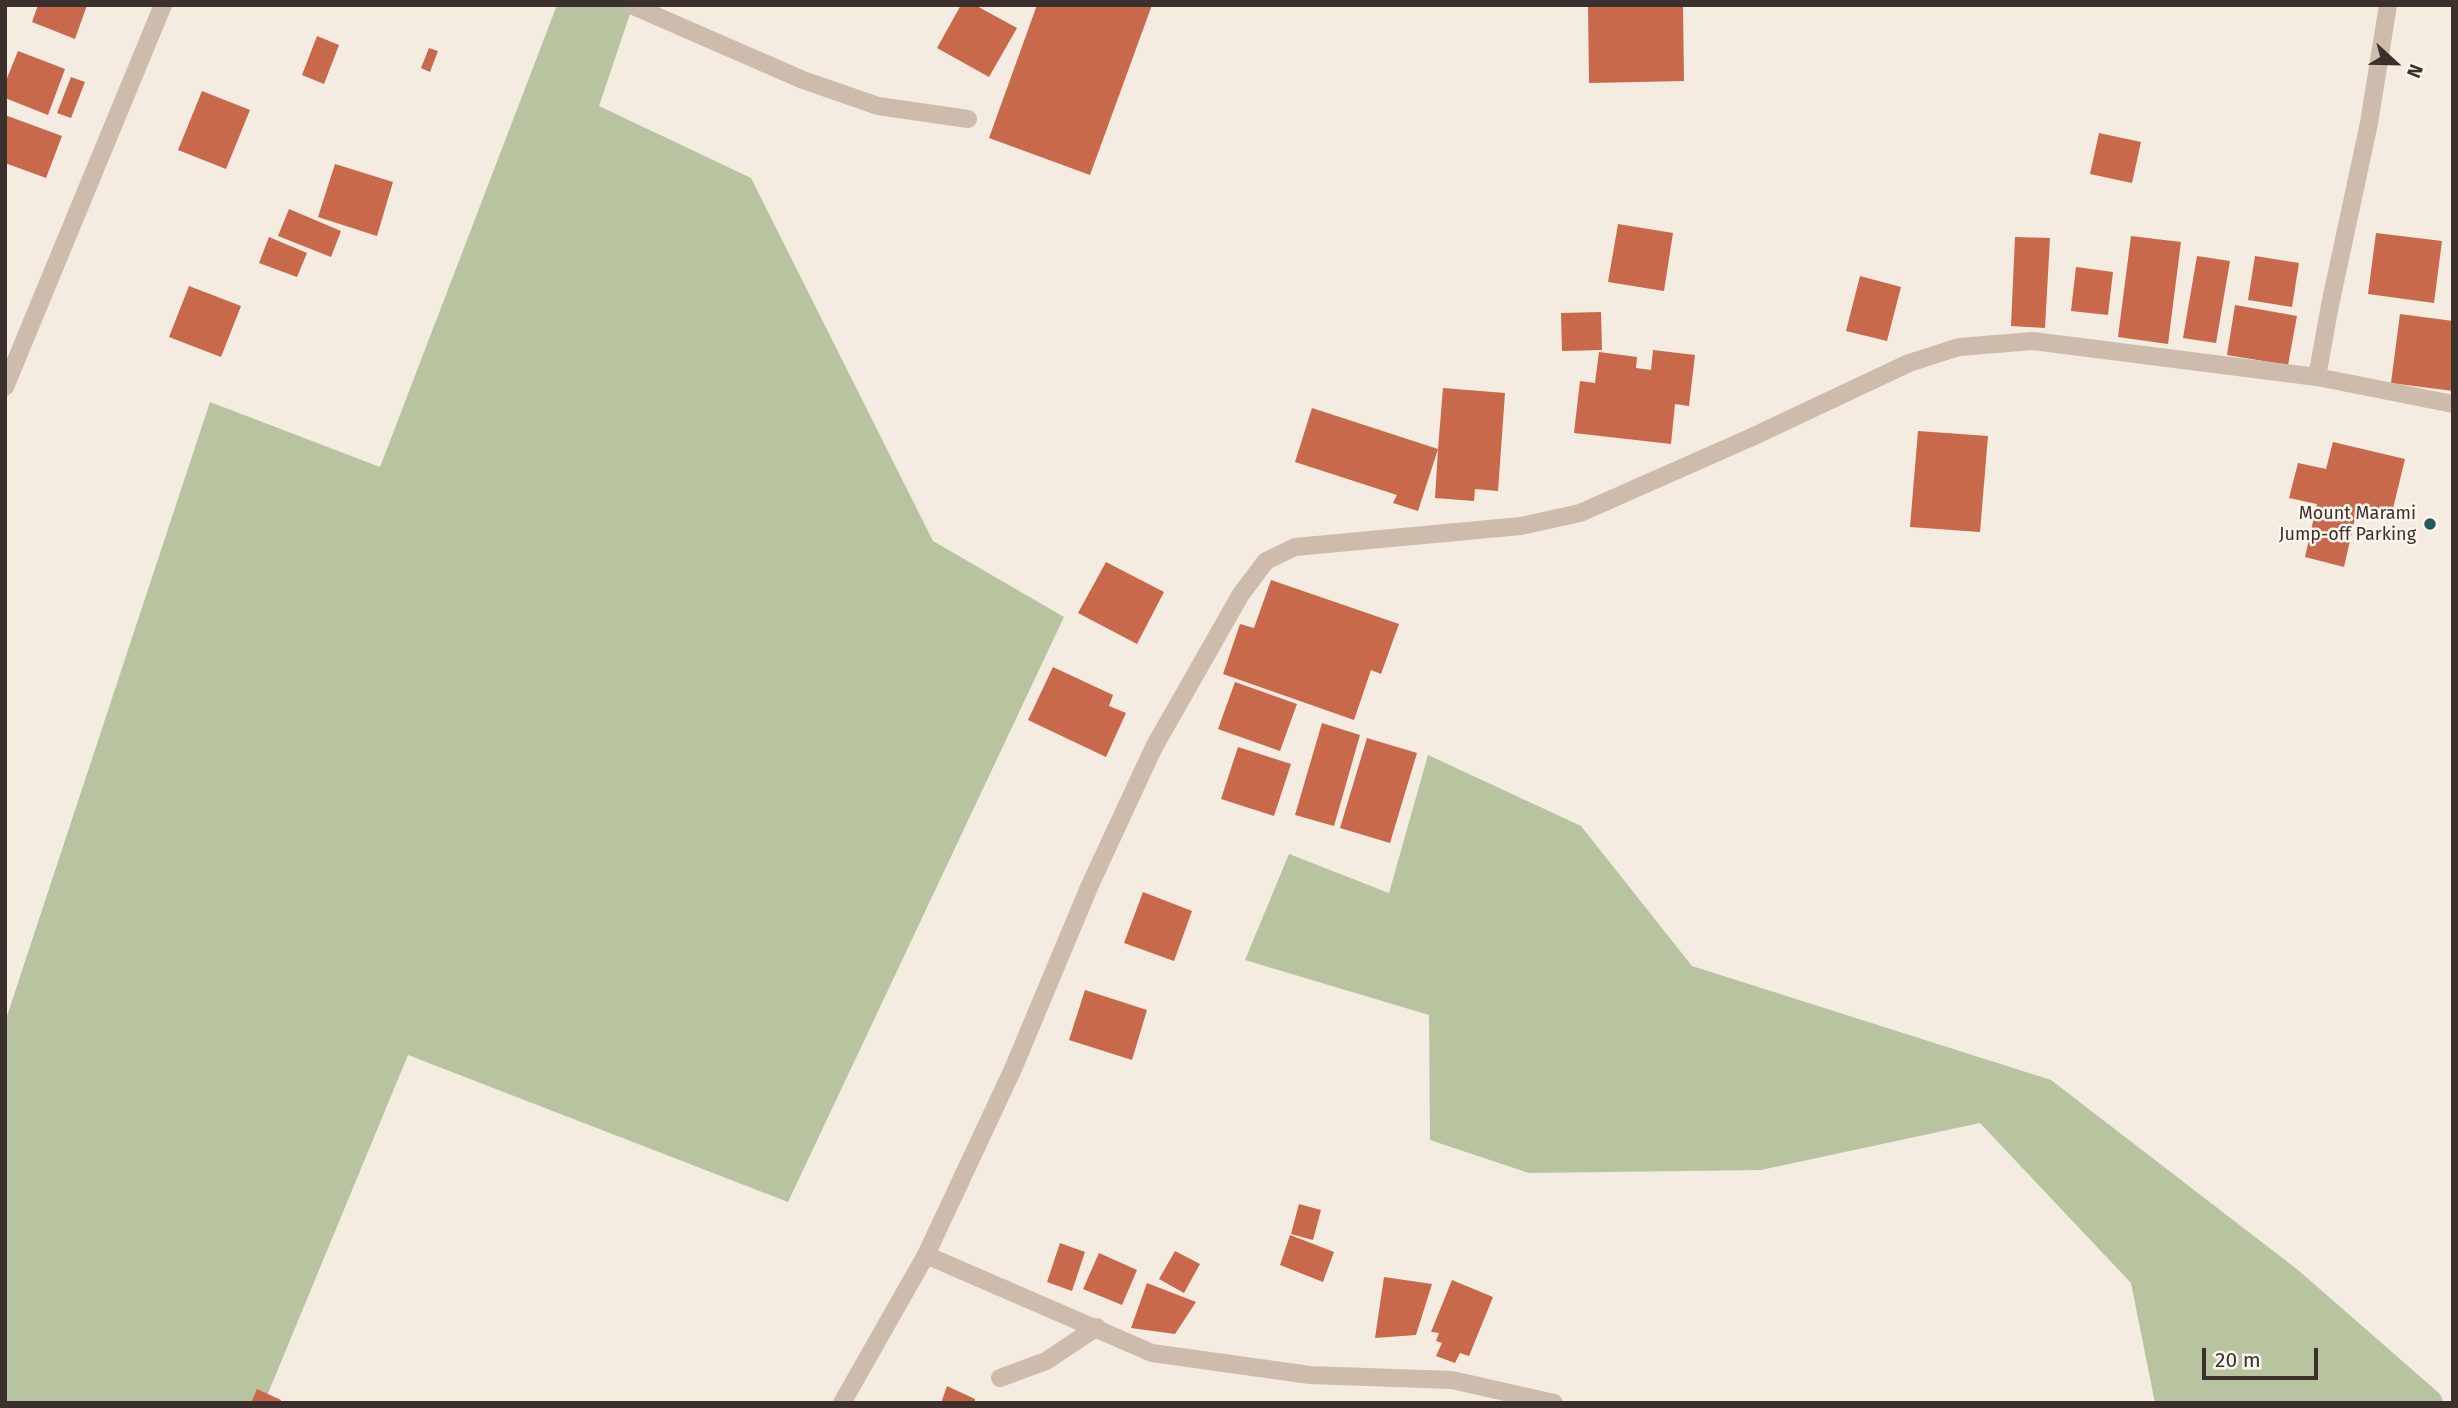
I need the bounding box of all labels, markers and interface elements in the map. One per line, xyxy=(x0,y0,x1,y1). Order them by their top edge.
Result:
north arrow xyxy=(2360,28,2430,98)
text: N xyxy=(2402,61,2428,81)
place label: Mount Marami Jump-off Parking xyxy=(2279,503,2416,546)
marker: Mount Marami Jump-off Parking xyxy=(2422,516,2438,532)
scale bar xyxy=(2206,1334,2322,1378)
text: 20 m xyxy=(2215,1347,2261,1373)

